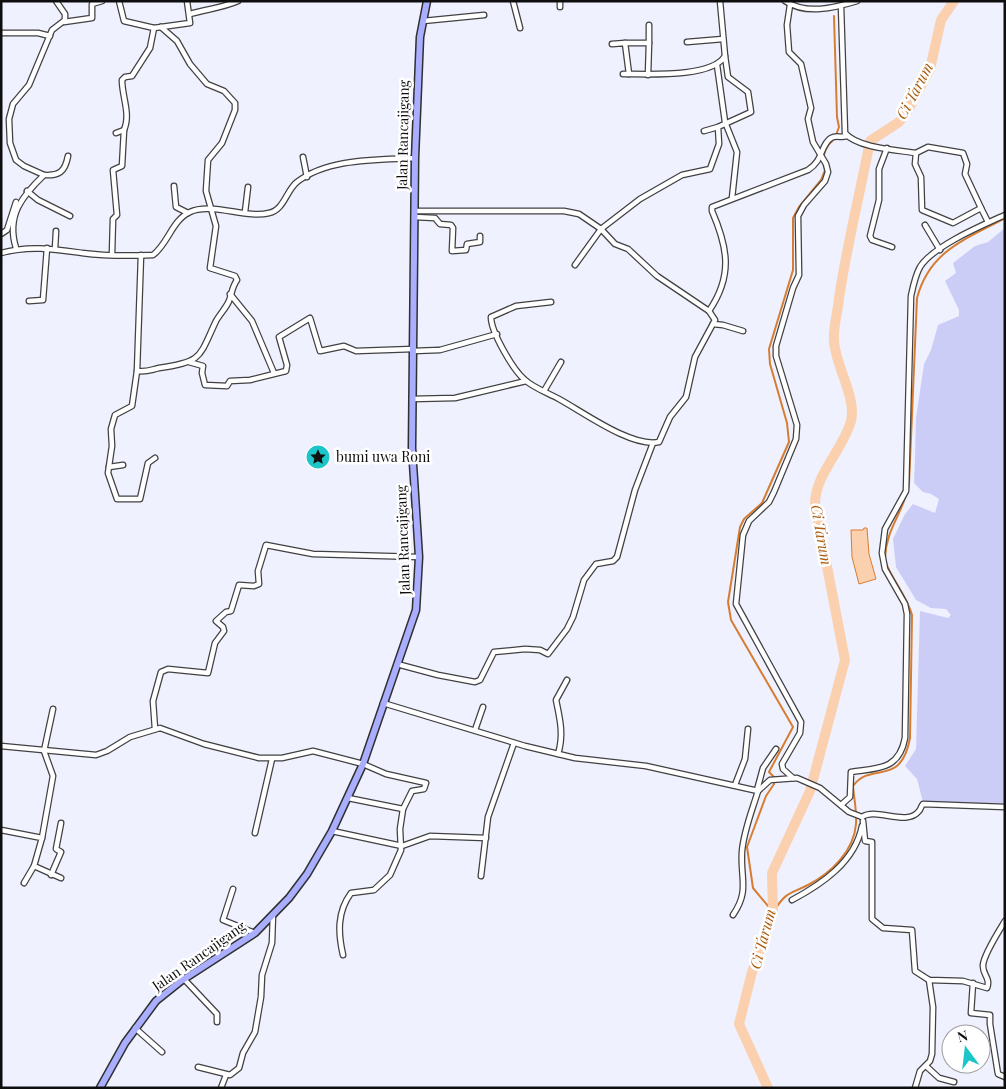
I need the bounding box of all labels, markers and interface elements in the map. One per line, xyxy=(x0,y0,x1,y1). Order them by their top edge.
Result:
water label: Ci Tarum xyxy=(891,59,937,122)
street label: Jalan Rancajigang xyxy=(392,79,413,191)
place icon: bumi uwa Roni xyxy=(305,444,331,470)
place label: bumi uwa Roni xyxy=(336,447,430,466)
street label: Jalan Rancajigang xyxy=(391,484,414,596)
water label: Ci Tarum xyxy=(807,503,837,567)
water label: Ci Tarum xyxy=(744,907,780,971)
street label: Jalan Rancajigang xyxy=(147,916,250,995)
north arrow xyxy=(941,1024,991,1074)
text: N xyxy=(955,1025,970,1046)

